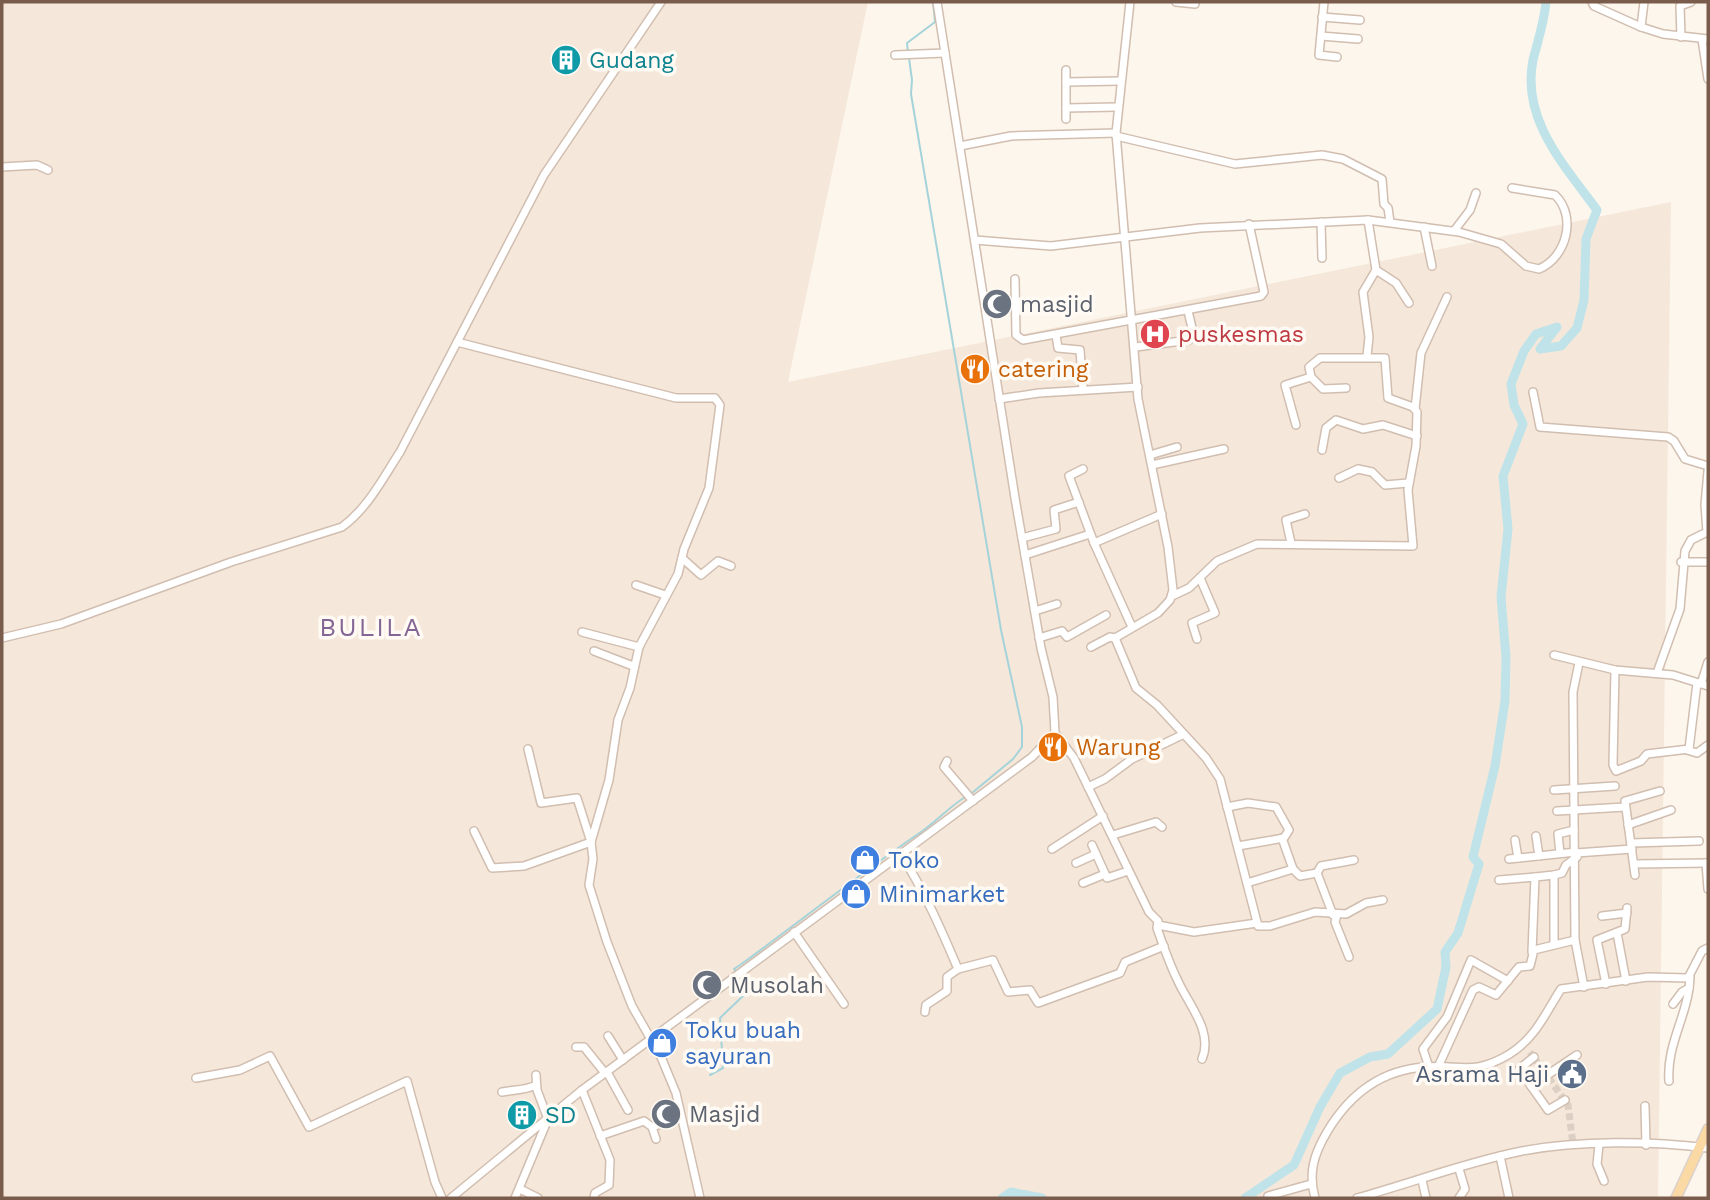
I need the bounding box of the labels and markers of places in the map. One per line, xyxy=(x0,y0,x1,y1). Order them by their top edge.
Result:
building icon: Gudang xyxy=(549,43,583,77)
place label: Gudang xyxy=(589,47,675,74)
mosque icon: masjid xyxy=(980,287,1014,321)
place label: masjid xyxy=(1020,291,1094,318)
hospital icon: puskesmas xyxy=(1138,317,1172,351)
place label: puskesmas xyxy=(1178,321,1304,348)
restaurant icon: catering xyxy=(958,352,992,386)
place label: catering xyxy=(998,356,1089,383)
restaurant icon: Warung xyxy=(1036,730,1070,764)
place label: Warung xyxy=(1076,734,1161,761)
shop icon: Toko xyxy=(848,843,882,877)
place label: Toko xyxy=(888,847,940,874)
shop icon: Minimarket xyxy=(839,877,873,911)
place label: Minimarket xyxy=(879,881,1005,908)
mosque icon: Musolah xyxy=(690,968,724,1002)
place label: Musolah xyxy=(730,972,824,999)
place label: Toku buah sayuran xyxy=(685,1017,801,1070)
shop icon: Toku buah sayuran xyxy=(645,1026,679,1060)
public building icon: Asrama Haji xyxy=(1555,1057,1589,1091)
place label: Asrama Haji xyxy=(1415,1061,1549,1088)
mosque icon: Masjid xyxy=(649,1097,683,1131)
building icon: SD xyxy=(505,1098,539,1132)
place label: Masjid xyxy=(689,1101,760,1128)
place label: SD xyxy=(545,1102,576,1129)

